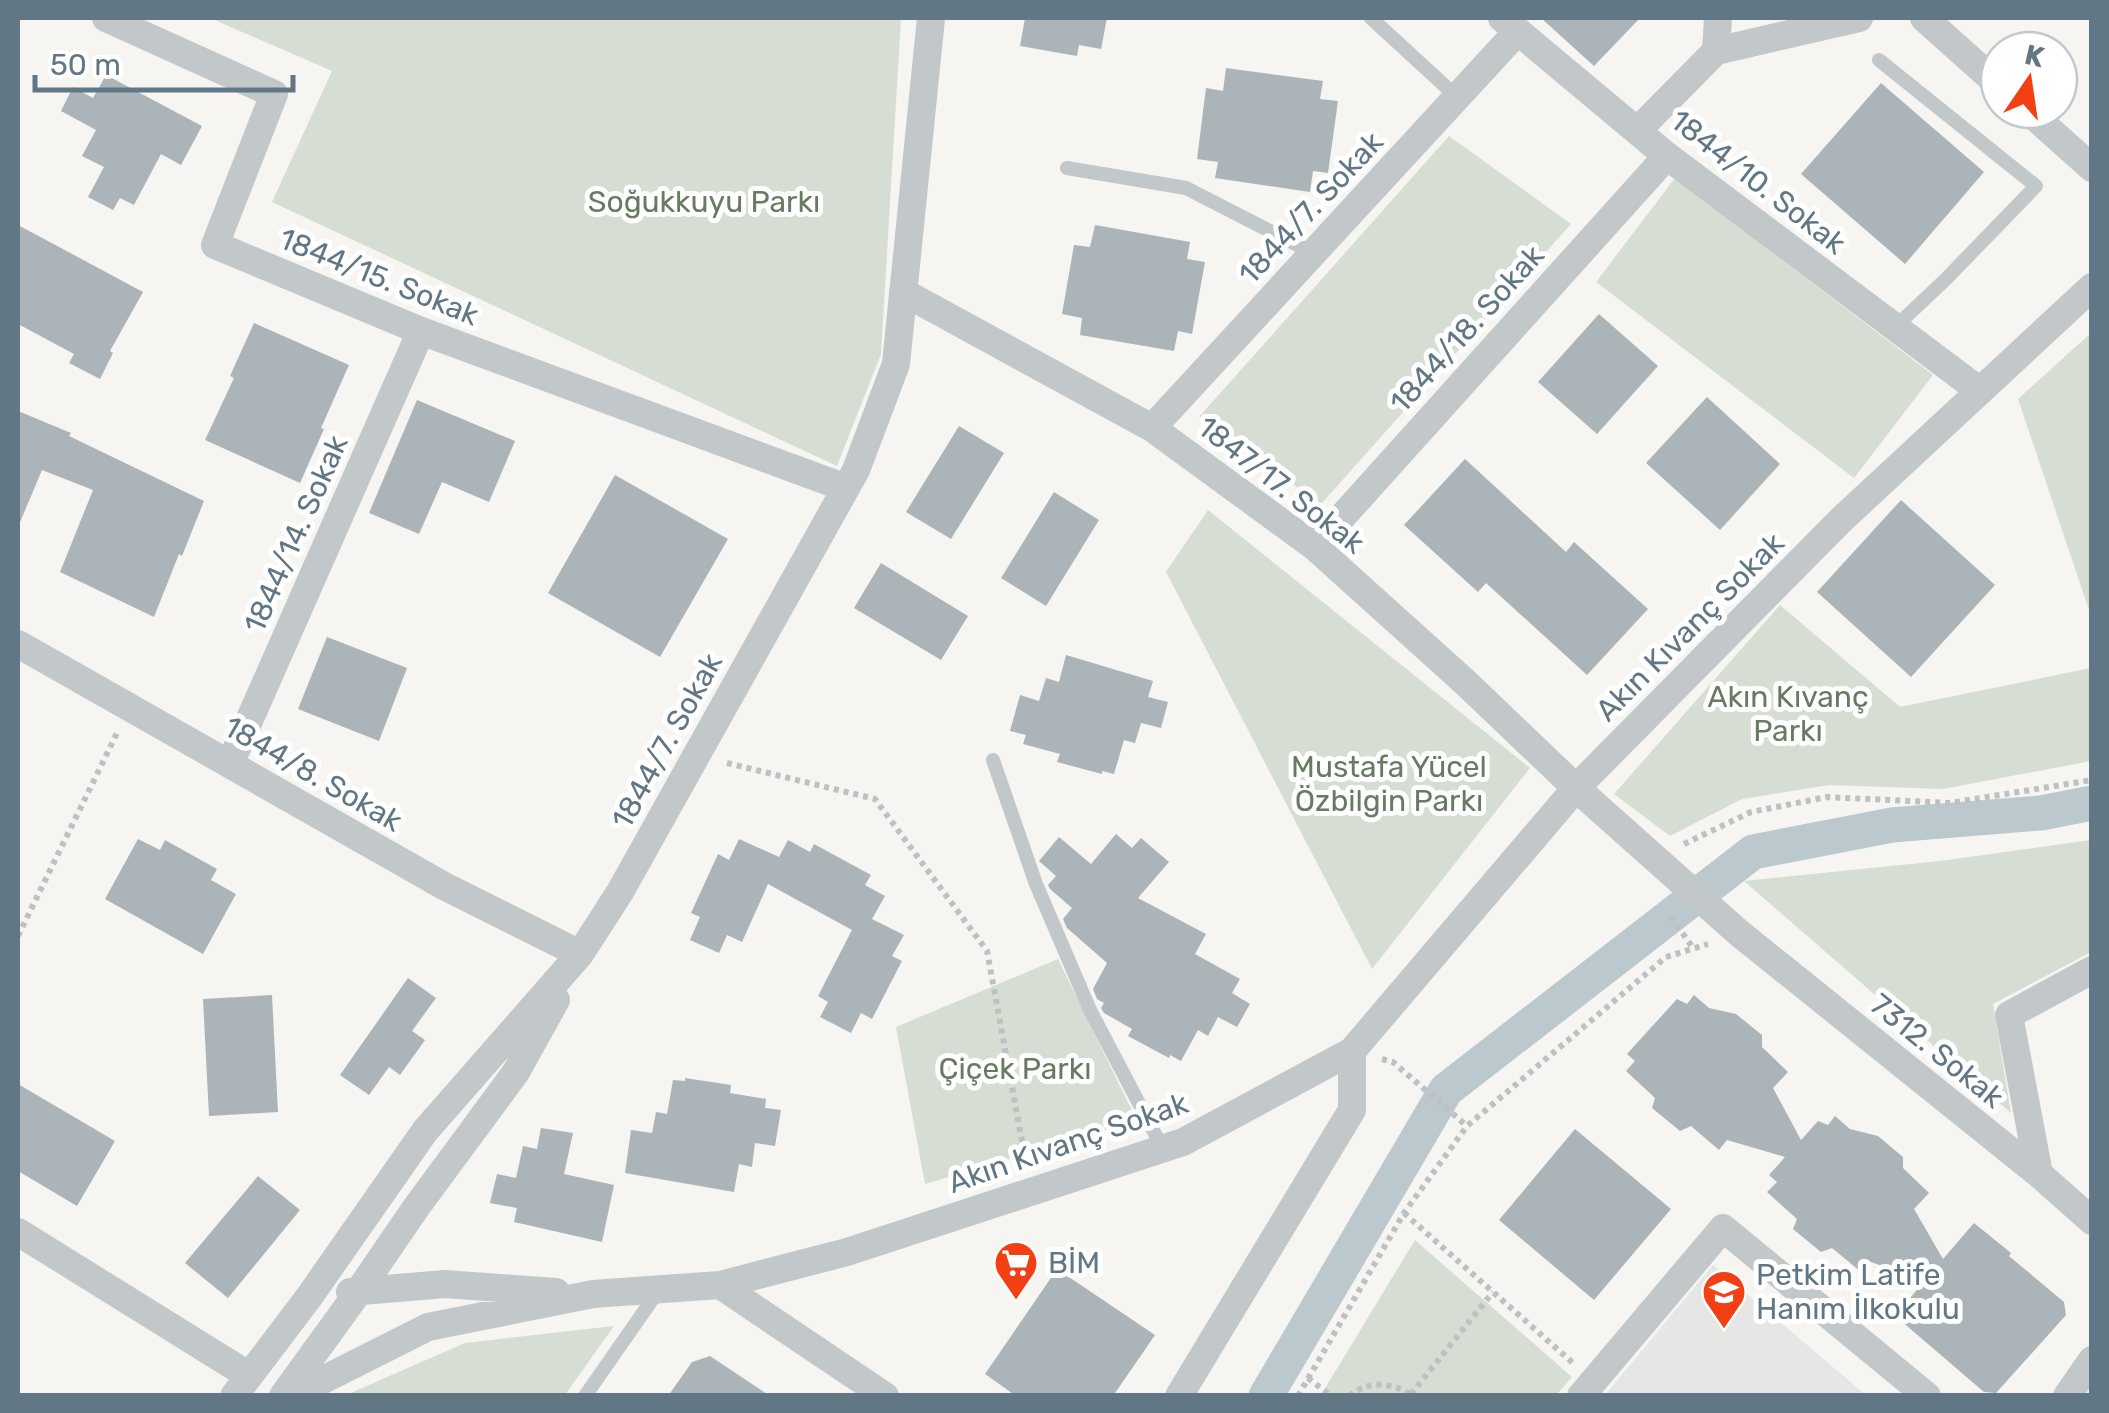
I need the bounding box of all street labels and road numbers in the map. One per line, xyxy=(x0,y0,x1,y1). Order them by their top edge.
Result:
street label: 1844/10. Sokak xyxy=(1663,102,1853,262)
street label: 1844/7. Sokak xyxy=(1231,124,1391,292)
street label: 1844/15. Sokak xyxy=(274,221,484,334)
street label: 1844/18. Sokak xyxy=(1382,237,1552,420)
street label: 1847/17. Sokak xyxy=(1190,409,1372,562)
street label: 1844/14. Sokak xyxy=(236,429,356,638)
street label: Akın Kıvanç Sokak xyxy=(1588,525,1792,729)
street label: 1844/7. Sokak xyxy=(604,647,730,835)
street label: 1844/8. Sokak xyxy=(217,708,409,840)
street label: 7312. Sokak xyxy=(1863,986,2011,1116)
street label: Akın Kıvanç Sokak xyxy=(943,1085,1193,1201)

